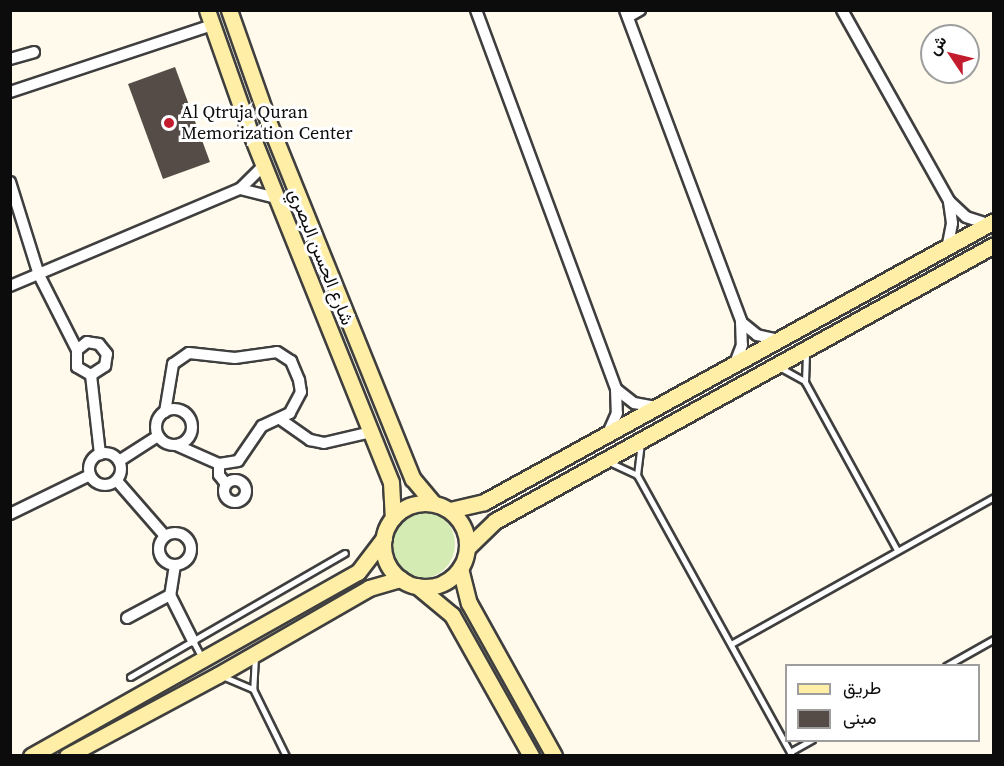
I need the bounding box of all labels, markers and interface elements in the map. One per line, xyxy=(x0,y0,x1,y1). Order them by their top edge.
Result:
north arrow xyxy=(920,24,980,84)
text: ش xyxy=(922,31,951,59)
place label: Al Qtruja Quran Memorization Center xyxy=(181,102,353,144)
marker: Al Qtruja Quran Memorization Center xyxy=(162,116,176,130)
street label: شارع الحسن البصري xyxy=(284,186,358,328)
legend xyxy=(785,664,980,742)
text: طريق xyxy=(843,675,881,700)
text: مبنى xyxy=(843,705,877,730)

